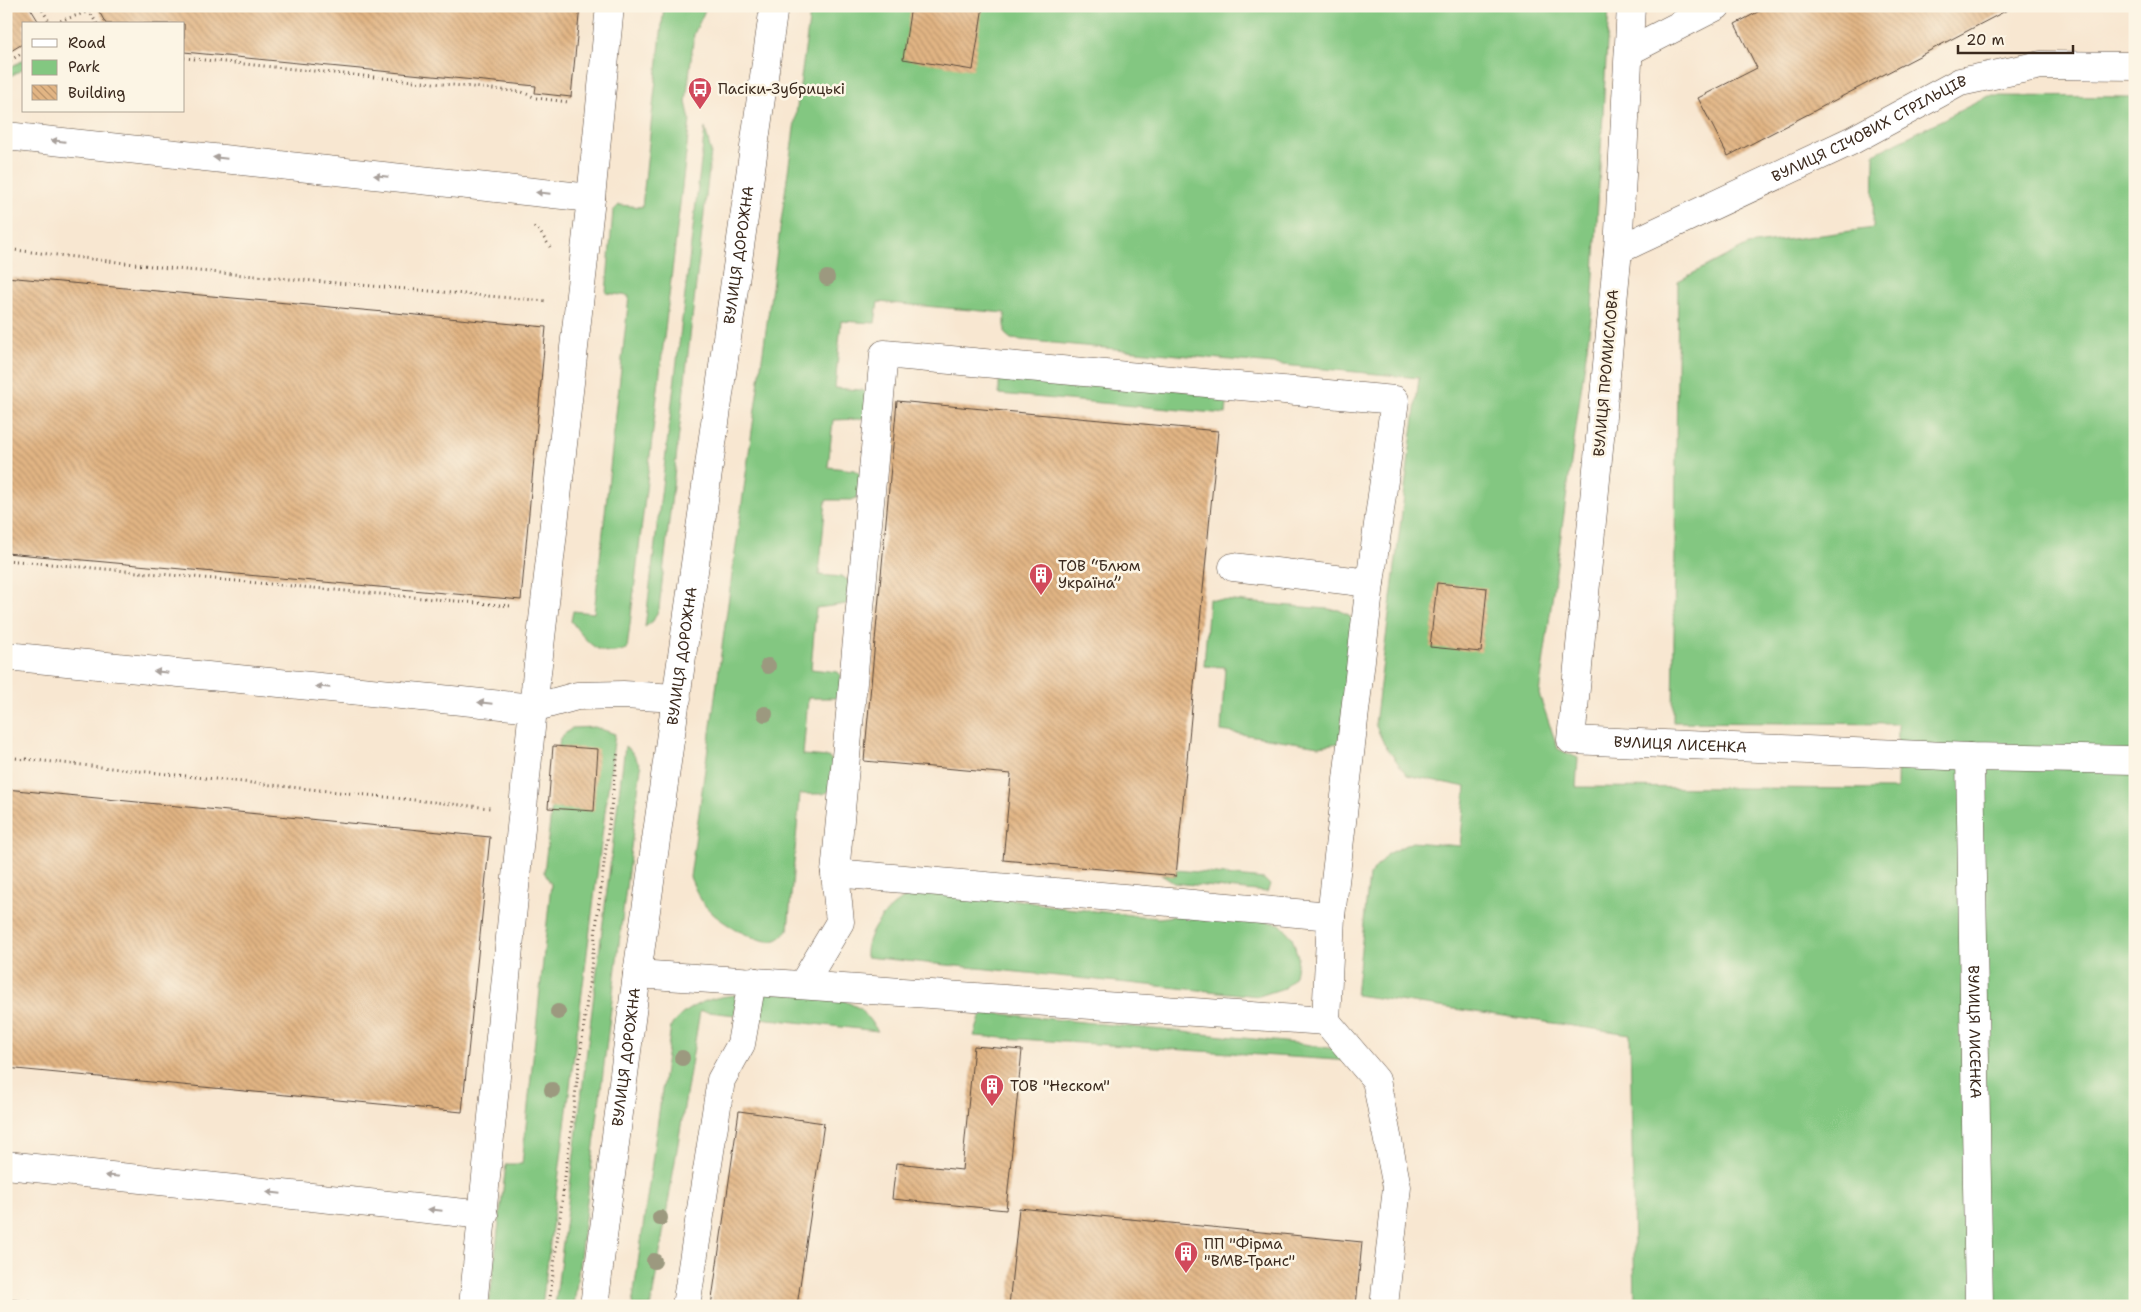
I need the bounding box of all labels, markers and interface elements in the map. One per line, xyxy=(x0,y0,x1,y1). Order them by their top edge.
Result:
legend xyxy=(22,22,185,112)
scale bar xyxy=(1958,22,2074,54)
text: 20 m xyxy=(1966,30,2005,50)
text: Road xyxy=(68,33,106,53)
text: Park xyxy=(68,57,100,77)
street label: ВУЛИЦЯ СІЧОВИХ СТРІЛЬЦІВ xyxy=(1768,71,1968,187)
bus stop icon: Пасіки-Зубрицькі xyxy=(687,76,713,110)
place label: Пасіки-Зубрицькі xyxy=(718,79,845,99)
text: Building xyxy=(68,83,125,103)
one-way arrow xyxy=(50,137,66,145)
one-way arrow xyxy=(211,154,227,162)
one-way arrow xyxy=(373,172,389,180)
street label: ВУЛИЦЯ ДОРОЖНА xyxy=(719,184,758,325)
one-way arrow xyxy=(534,189,550,197)
street label: ВУЛИЦЯ ПРОМИСЛОВА xyxy=(1589,288,1623,457)
place label: ТОВ “Блюм Україна” xyxy=(1058,556,1141,593)
building icon: ТОВ “Блюм Україна” xyxy=(1028,562,1054,596)
street label: ВУЛИЦЯ ДОРОЖНА xyxy=(662,585,702,726)
one-way arrow xyxy=(153,667,169,675)
one-way arrow xyxy=(315,683,331,691)
one-way arrow xyxy=(476,699,492,707)
street label: ВУЛИЦЯ ЛИСЕНКА xyxy=(1613,732,1747,757)
street label: ВУЛИЦЯ ЛИСЕНКА xyxy=(1963,965,1986,1099)
street label: ВУЛИЦЯ ДОРОЖНА xyxy=(607,987,645,1128)
building icon: ТОВ "Неском" xyxy=(979,1073,1005,1107)
place label: ТОВ "Неском" xyxy=(1010,1076,1110,1096)
one-way arrow xyxy=(104,1172,120,1180)
one-way arrow xyxy=(265,1189,281,1197)
one-way arrow xyxy=(427,1206,443,1214)
place label: ПП "Фірма "ВМВ-Транс" xyxy=(1204,1234,1295,1271)
building icon: ПП "Фірма "ВМВ-Транс" xyxy=(1173,1240,1199,1274)

